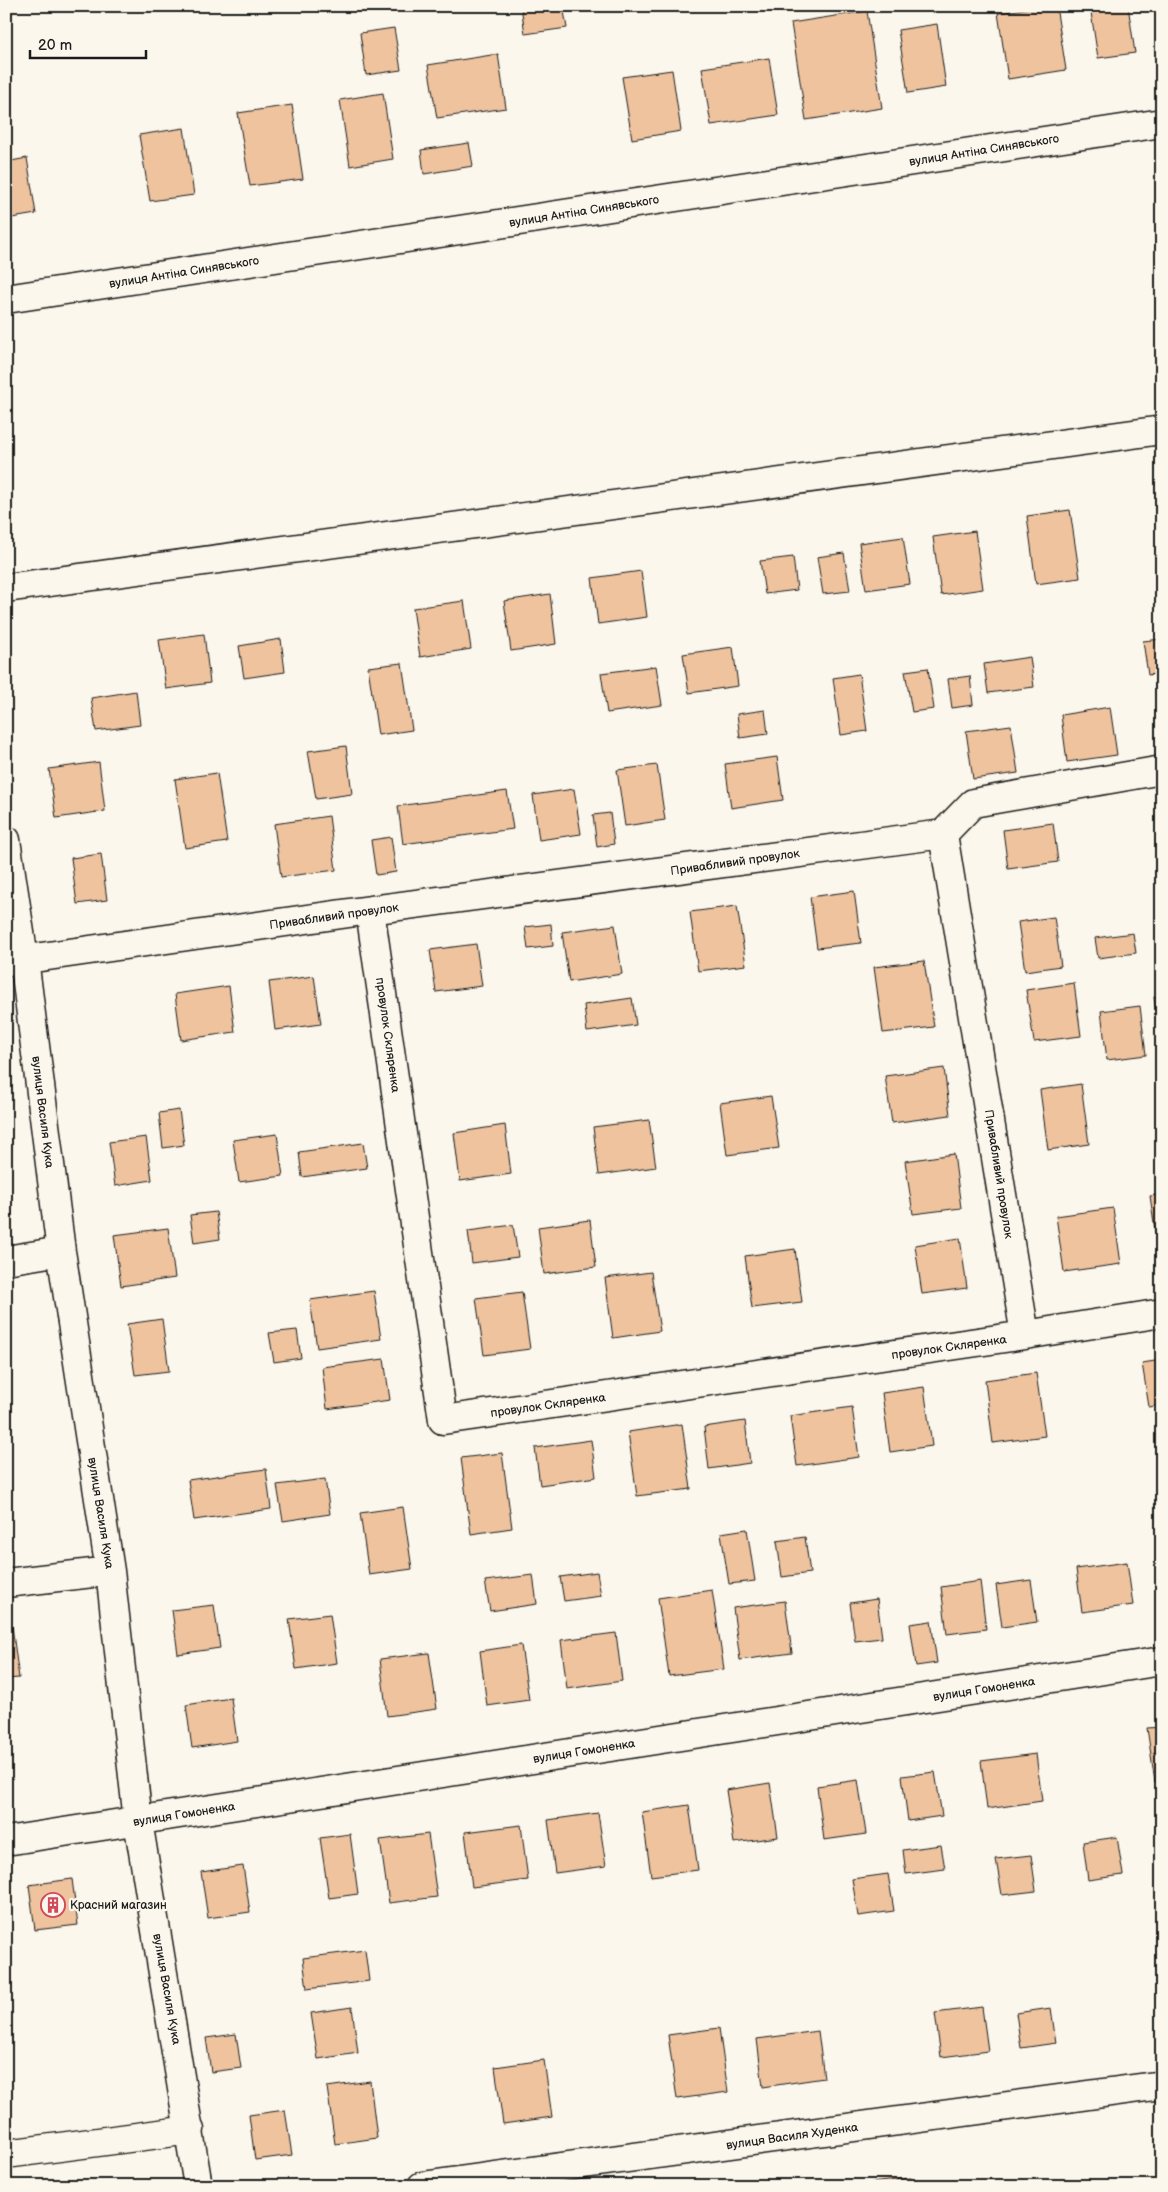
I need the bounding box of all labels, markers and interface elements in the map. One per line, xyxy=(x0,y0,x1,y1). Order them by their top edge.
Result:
scale bar xyxy=(30,28,146,60)
text: 20 m xyxy=(38,36,72,55)
street label: вулиця Антіна Синявського xyxy=(908,131,1060,170)
street label: вулиця Антіна Синявського xyxy=(508,192,660,231)
street label: вулиця Антіна Синявського xyxy=(108,253,260,292)
street label: Привабливий провулок xyxy=(670,846,801,879)
street label: Привабливий провулок xyxy=(269,900,400,933)
street label: провулок Скляренка xyxy=(372,977,403,1094)
street label: вулиця Василя Кука xyxy=(28,1055,57,1169)
street label: Привабливий провулок xyxy=(981,1109,1016,1240)
street label: провулок Скляренка xyxy=(891,1332,1008,1363)
street label: провулок Скляренка xyxy=(490,1390,607,1421)
street label: вулиця Василя Кука xyxy=(84,1456,117,1570)
street label: вулиця Гомоненка xyxy=(932,1674,1036,1705)
street label: вулиця Гомоненка xyxy=(532,1736,636,1767)
street label: вулиця Гомоненка xyxy=(132,1799,236,1830)
building icon: Красний магазин xyxy=(40,1892,66,1918)
place label: Красний магазин xyxy=(70,1898,167,1913)
street label: вулиця Василя Кука xyxy=(149,1932,184,2046)
street label: вулиця Василя Худенка xyxy=(725,2120,859,2153)

